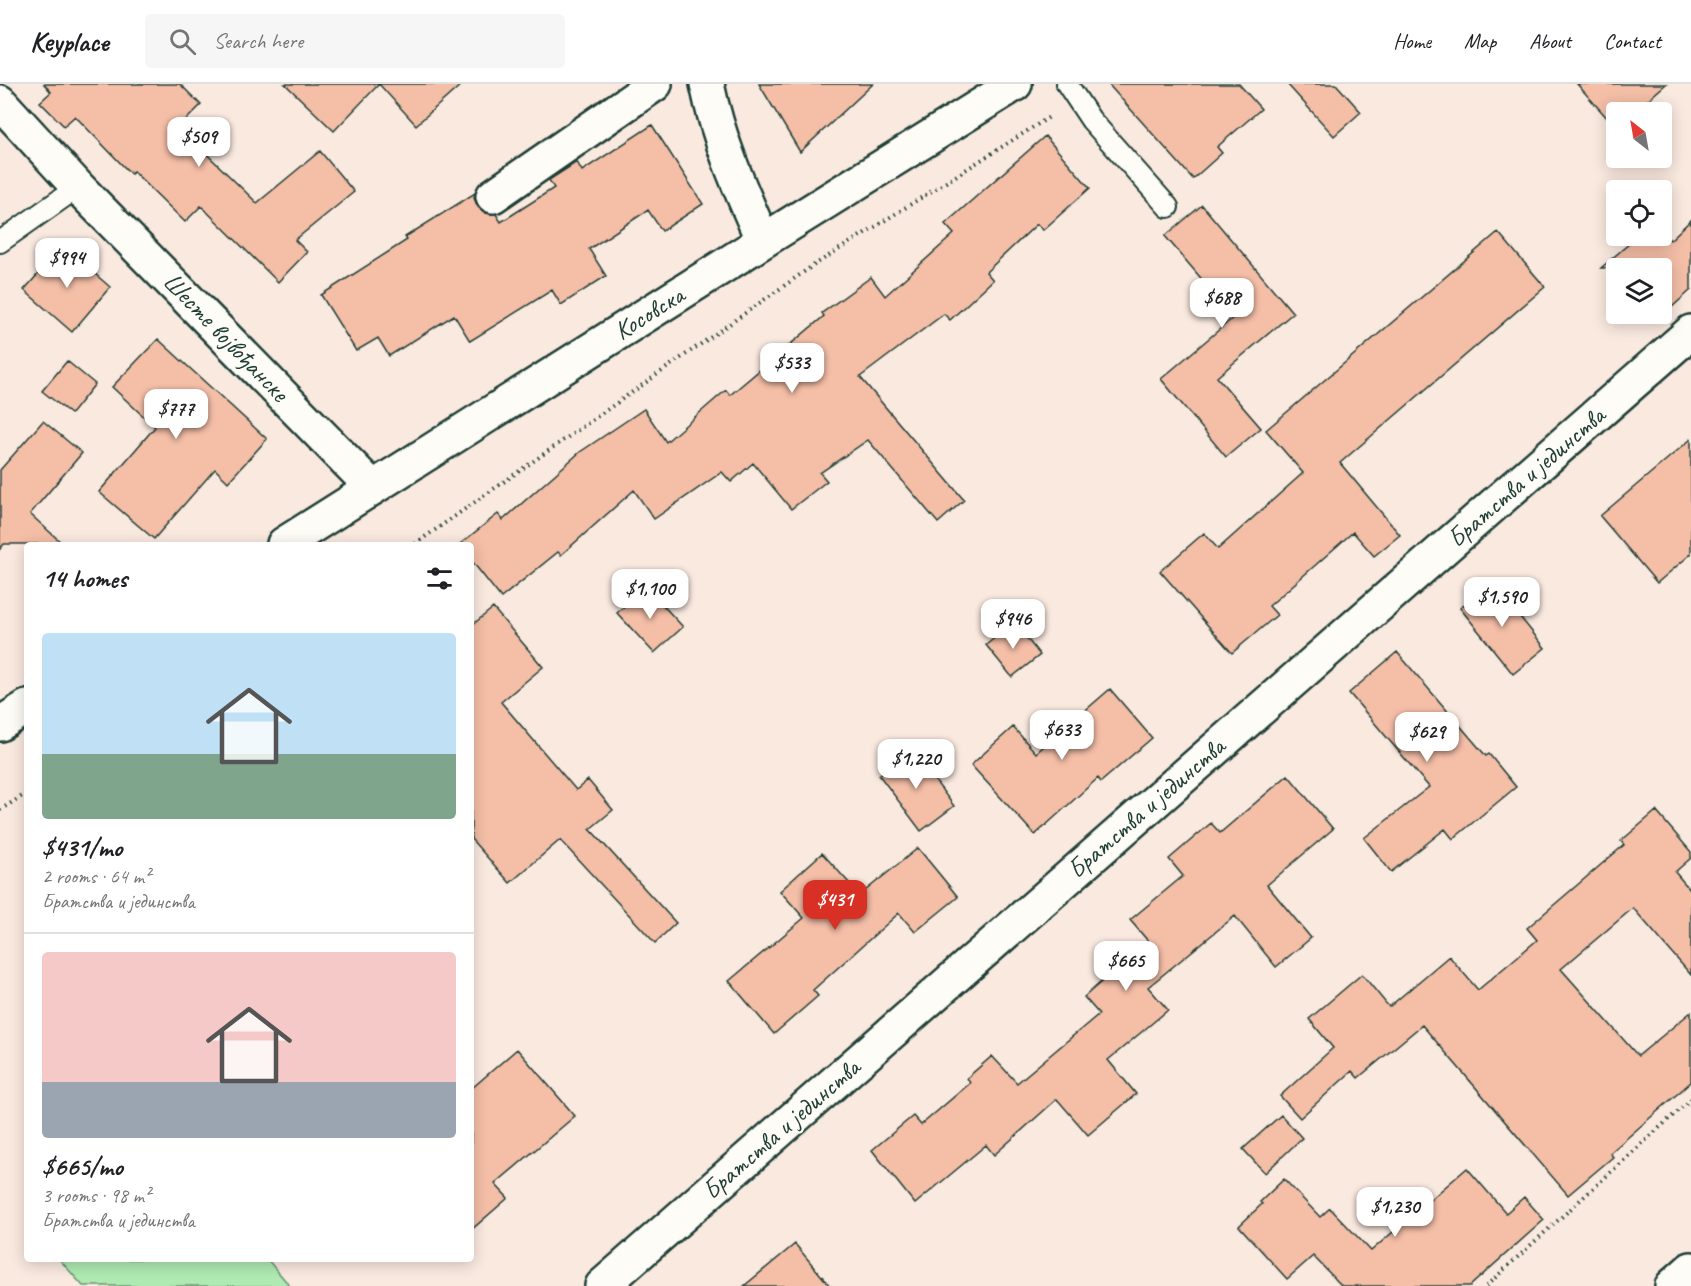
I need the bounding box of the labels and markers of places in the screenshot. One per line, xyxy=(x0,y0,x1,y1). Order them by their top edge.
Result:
pin: $509 xyxy=(163,117,235,168)
pin: $994 xyxy=(31,238,103,289)
pin: $688 xyxy=(1186,278,1258,329)
pin: $533 xyxy=(756,343,828,394)
pin: $777 xyxy=(140,389,212,440)
pin: $1,100 xyxy=(601,569,699,620)
pin: $1,590 xyxy=(1453,577,1551,628)
pin: $946 xyxy=(977,599,1049,650)
pin: $633 xyxy=(1026,710,1098,761)
pin: $629 xyxy=(1391,712,1463,763)
pin: $1,220 xyxy=(867,739,965,790)
pin: $431 xyxy=(799,880,871,931)
pin: $665 xyxy=(1090,941,1162,992)
pin: $1,230 xyxy=(1346,1187,1444,1238)

